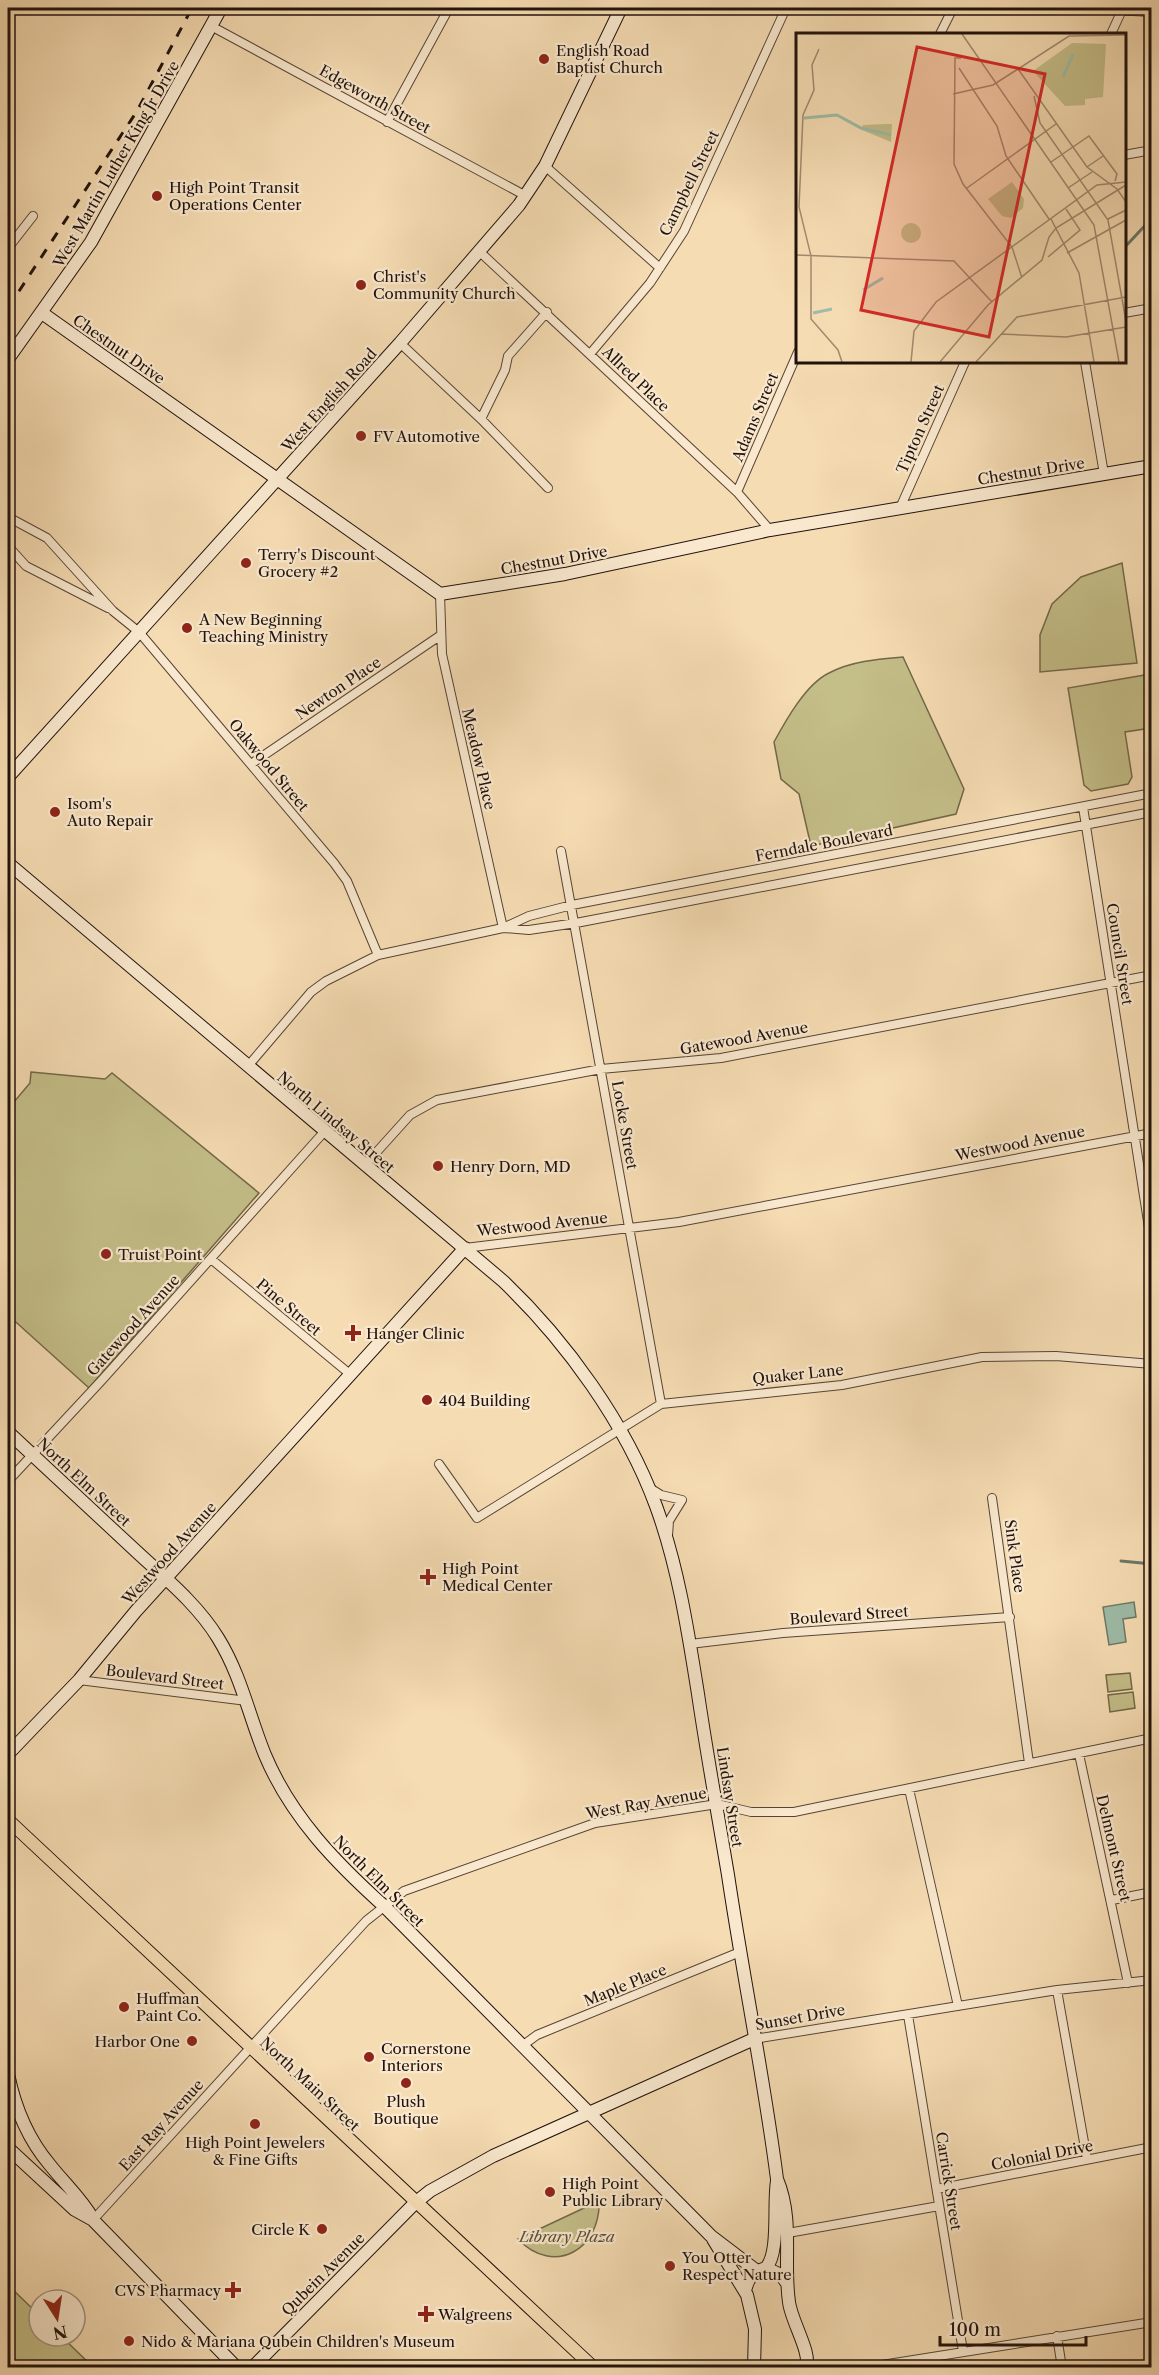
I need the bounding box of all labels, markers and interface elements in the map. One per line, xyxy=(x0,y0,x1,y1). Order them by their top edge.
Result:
inset map xyxy=(796,33,1126,363)
place label: English Road Baptist Church xyxy=(556,41,663,77)
marker: English Road Baptist Church xyxy=(537,52,551,66)
street label: West Martin Luther King Jr Drive xyxy=(48,57,183,272)
street label: Edgeworth Street xyxy=(316,61,435,138)
street label: Campbell Street xyxy=(655,126,723,239)
place label: High Point Transit Operations Center xyxy=(169,178,302,214)
marker: High Point Transit Operations Center xyxy=(150,189,164,203)
place label: Christ's Community Church xyxy=(373,267,516,303)
marker: Christ's Community Church xyxy=(354,278,368,292)
street label: Chestnut Drive xyxy=(69,310,169,388)
street label: Allred Place xyxy=(598,342,674,416)
street label: West English Road xyxy=(277,344,381,457)
street label: Adams Street xyxy=(727,369,783,465)
street label: Tipton Street xyxy=(892,381,948,476)
place label: FV Automotive xyxy=(373,427,480,446)
marker: FV Automotive xyxy=(354,429,368,443)
street label: Chestnut Drive xyxy=(976,453,1086,489)
street label: Chestnut Drive xyxy=(499,541,609,579)
place label: Terry's Discount Grocery #2 xyxy=(258,545,376,581)
marker: Terry's Discount Grocery #2 xyxy=(239,556,253,570)
place label: A New Beginning Teaching Ministry xyxy=(198,610,329,646)
marker: A New Beginning Teaching Ministry xyxy=(180,621,194,635)
street label: Newton Place xyxy=(292,652,384,724)
street label: Meadow Place xyxy=(458,706,500,812)
street label: Oakwood Street xyxy=(225,715,314,816)
place label: Isom's Auto Repair xyxy=(66,794,154,830)
marker: Isom's Auto Repair xyxy=(48,805,62,819)
street label: Ferndale Boulevard xyxy=(754,820,894,866)
street label: Council Street xyxy=(1103,902,1138,1007)
street label: Gatewood Avenue xyxy=(678,1017,810,1059)
street label: North Lindsay Street xyxy=(273,1067,399,1177)
street label: Locke Street xyxy=(608,1079,642,1172)
street label: Westwood Avenue xyxy=(953,1121,1086,1165)
place label: Henry Dorn, MD xyxy=(450,1157,571,1176)
marker: Henry Dorn, MD xyxy=(431,1159,445,1173)
street label: Westwood Avenue xyxy=(475,1208,608,1240)
place label: Truist Point xyxy=(118,1245,203,1264)
marker: Truist Point xyxy=(99,1247,113,1261)
street label: Gatewood Avenue xyxy=(83,1270,183,1380)
street label: Pine Street xyxy=(253,1274,326,1340)
marker: Hanger Clinic xyxy=(344,1324,362,1342)
place label: Hanger Clinic xyxy=(366,1324,465,1343)
street label: Quaker Lane xyxy=(751,1360,845,1388)
place label: 404 Building xyxy=(439,1391,530,1410)
marker: 404 Building xyxy=(420,1393,434,1407)
street label: North Elm Street xyxy=(33,1434,135,1531)
street label: Westwood Avenue xyxy=(117,1498,220,1609)
street label: Sink Place xyxy=(1000,1518,1030,1594)
place label: High Point Medical Center xyxy=(442,1559,553,1595)
marker: High Point Medical Center xyxy=(419,1568,437,1586)
street label: Boulevard Street xyxy=(789,1601,910,1629)
street label: Boulevard Street xyxy=(105,1660,226,1694)
street label: Lindsay Street xyxy=(713,1745,747,1849)
street label: West Ray Avenue xyxy=(583,1783,708,1823)
street label: Delmont Street xyxy=(1092,1793,1136,1904)
street label: North Elm Street xyxy=(329,1831,429,1931)
street label: Maple Place xyxy=(581,1960,669,2010)
place label: Huffman Paint Co. xyxy=(136,1989,202,2025)
marker: Huffman Paint Co. xyxy=(117,2000,131,2014)
street label: Sunset Drive xyxy=(754,2000,846,2034)
place label: Harbor One xyxy=(95,2032,180,2051)
street label: North Main Street xyxy=(256,2033,364,2136)
marker: Harbor One xyxy=(185,2034,199,2048)
place label: Cornerstone Interiors xyxy=(381,2039,471,2075)
marker: Cornerstone Interiors xyxy=(362,2050,376,2064)
street label: East Ray Avenue xyxy=(115,2075,207,2175)
marker: Plush Boutique xyxy=(399,2076,413,2090)
place label: Plush Boutique xyxy=(373,2092,439,2128)
marker: High Point Jewelers & Fine Gifts xyxy=(248,2117,262,2131)
street label: Carrick Street xyxy=(932,2130,966,2232)
place label: High Point Jewelers & Fine Gifts xyxy=(185,2133,325,2169)
street label: Colonial Drive xyxy=(989,2136,1095,2174)
place label: High Point Public Library xyxy=(562,2174,664,2210)
marker: High Point Public Library xyxy=(543,2185,557,2199)
place label: Circle K xyxy=(251,2220,311,2239)
marker: Circle K xyxy=(315,2222,329,2236)
park label: Library Plaza xyxy=(518,2227,615,2246)
street label: Qubein Avenue xyxy=(277,2228,369,2320)
place label: You Otter Respect Nature xyxy=(681,2248,792,2284)
marker: You Otter Respect Nature xyxy=(663,2259,677,2273)
place label: CVS Pharmacy xyxy=(114,2281,222,2300)
marker: CVS Pharmacy xyxy=(226,2283,240,2297)
north arrow xyxy=(27,2288,87,2348)
place label: Walgreens xyxy=(437,2305,512,2324)
marker: Walgreens xyxy=(419,2307,433,2321)
scale bar xyxy=(940,2309,1086,2347)
text: 100 m xyxy=(949,2319,1001,2341)
text: N xyxy=(51,2321,69,2344)
place label: Nido & Mariana Qubein Children's Museum xyxy=(141,2332,455,2351)
marker: Nido & Mariana Qubein Children's Museum xyxy=(122,2334,136,2348)

